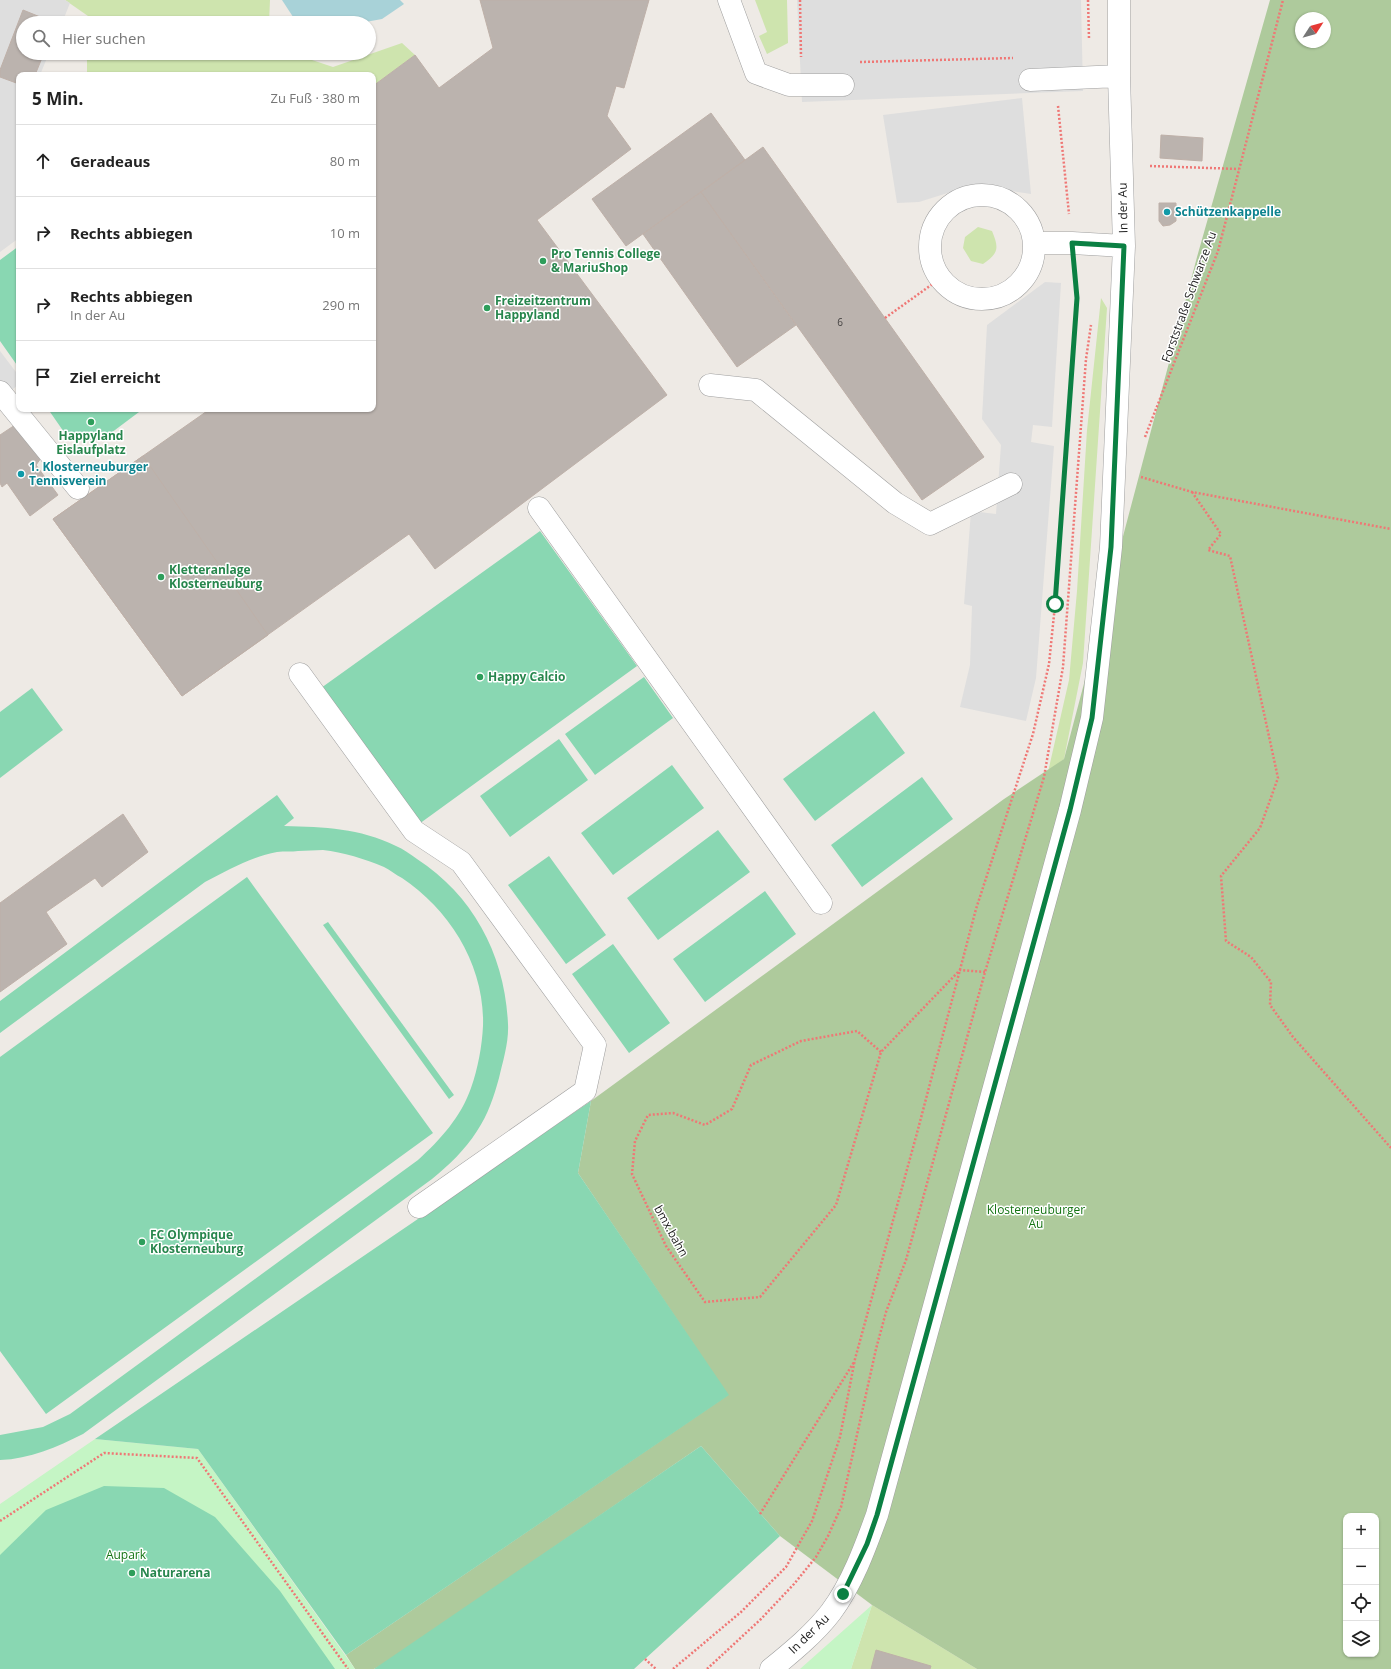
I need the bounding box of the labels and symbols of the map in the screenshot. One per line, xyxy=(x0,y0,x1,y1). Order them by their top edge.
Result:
north arrow xyxy=(1295,12,1331,48)
street label: In der Au xyxy=(1114,182,1131,234)
place label: Schützenkappelle xyxy=(1175,203,1281,220)
marker: Schützenkappelle xyxy=(1162,207,1172,217)
street label: Forststraße Schwarze Au xyxy=(1157,229,1220,365)
place label: Pro Tennis College & MariuShop xyxy=(551,245,660,276)
marker: Pro Tennis College & MariuShop xyxy=(538,256,548,266)
place label: Freizeitzentrum Happyland xyxy=(495,292,591,323)
marker: Freizeitzentrum Happyland xyxy=(482,303,492,313)
house number: 6 xyxy=(837,315,843,329)
marker: Happyland Eislaufplatz xyxy=(86,417,96,427)
place label: Happyland Eislaufplatz xyxy=(56,427,126,458)
place label: 1. Klosterneuburger Tennisverein xyxy=(29,458,149,489)
marker: 1. Klosterneuburger Tennisverein xyxy=(16,469,26,479)
place label: Kletteranlage Klosterneuburg xyxy=(169,561,263,592)
marker: Kletteranlage Klosterneuburg xyxy=(156,572,166,582)
route start xyxy=(1046,595,1064,613)
place label: Happy Calcio xyxy=(488,668,565,685)
marker: Happy Calcio xyxy=(475,672,485,682)
park label: Klosterneuburger Au xyxy=(987,1201,1085,1232)
street label: bmx.bahn xyxy=(650,1202,693,1260)
place label: FC Olympique Klosterneuburg xyxy=(150,1226,244,1257)
marker: FC Olympique Klosterneuburg xyxy=(137,1237,147,1247)
park label: Aupark xyxy=(106,1546,147,1563)
place label: Naturarena xyxy=(140,1564,210,1581)
marker: Naturarena xyxy=(127,1568,137,1578)
route end xyxy=(834,1585,852,1603)
street label: In der Au xyxy=(784,1610,833,1657)

